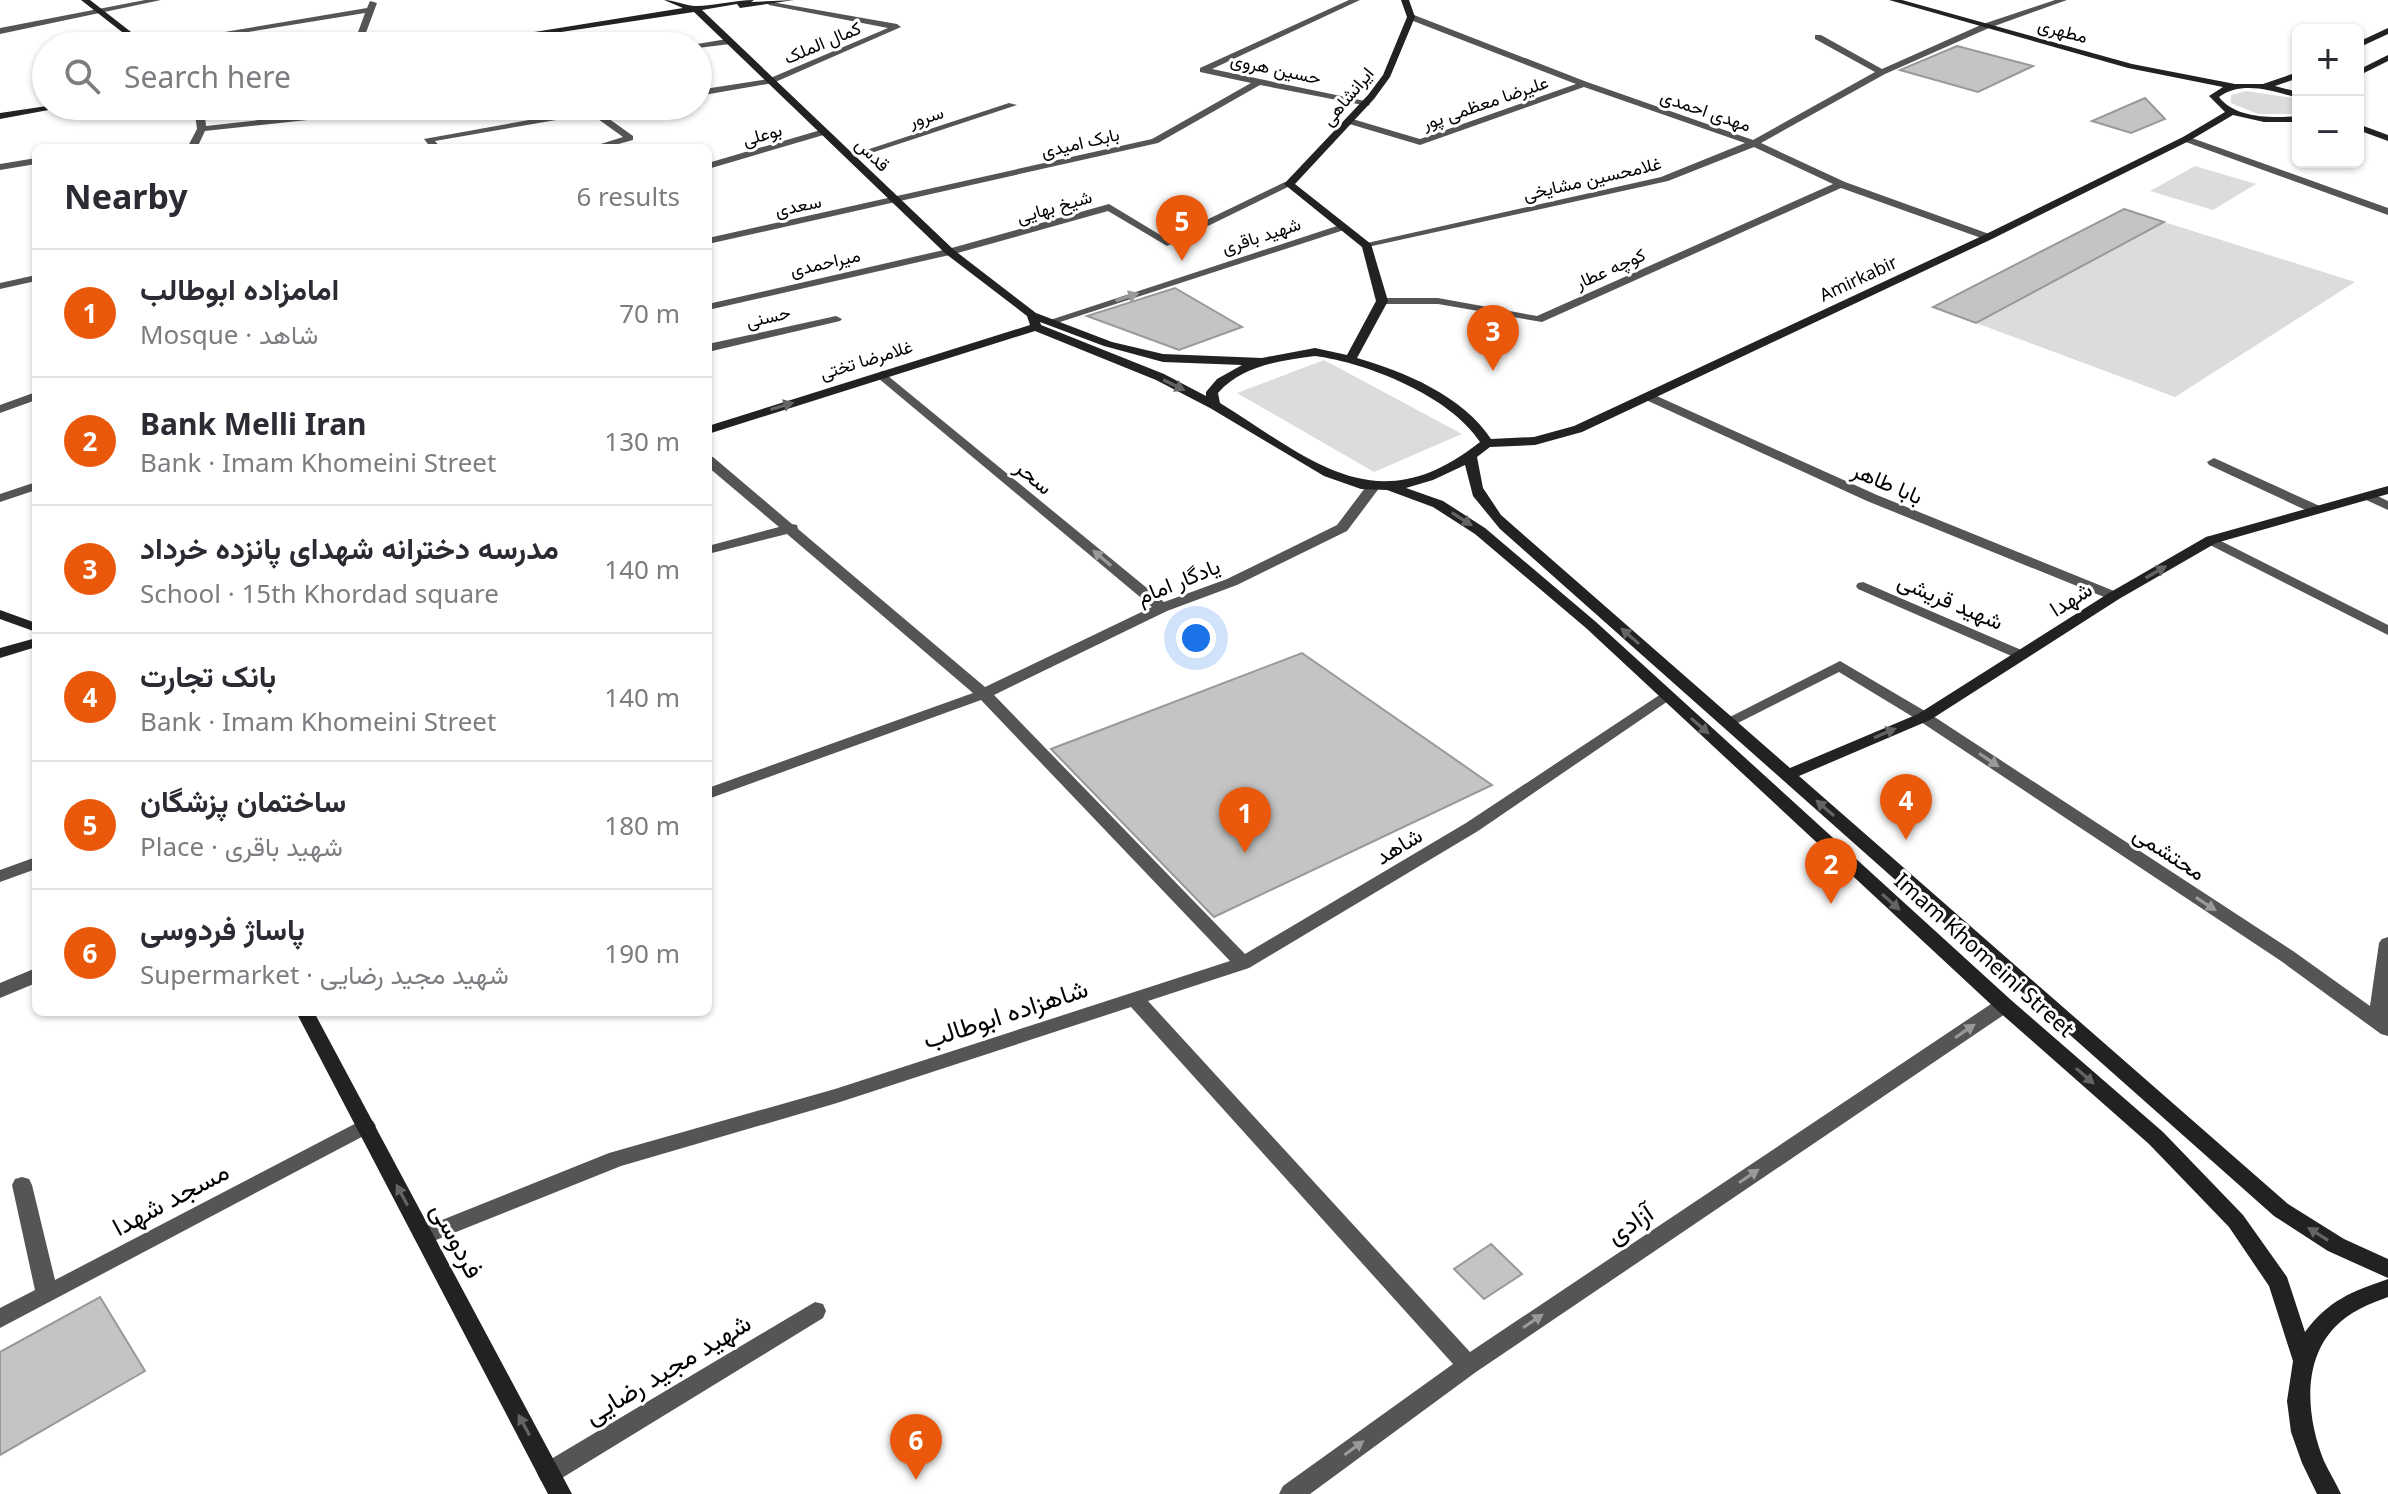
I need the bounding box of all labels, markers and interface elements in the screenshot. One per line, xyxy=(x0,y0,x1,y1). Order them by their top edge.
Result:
street label: مطهری xyxy=(2036,12,2090,48)
street label: کمال الملک xyxy=(780,15,864,69)
map controls xyxy=(2292,24,2364,168)
button: + xyxy=(2292,24,2364,96)
search box xyxy=(32,32,712,120)
street label: حسین هروی xyxy=(1229,47,1323,89)
icon: search xyxy=(60,54,104,98)
text: Search here xyxy=(124,56,291,97)
street label: ایرانشاهی xyxy=(1315,62,1379,130)
street label: علیرضا معظمی پور xyxy=(1418,69,1552,136)
street label: مهدی احمدی xyxy=(1657,83,1755,137)
button: − xyxy=(2292,96,2364,168)
street label: سرور xyxy=(905,99,946,133)
street label: بوعلی xyxy=(739,117,785,151)
street label: بابک امیدی xyxy=(1039,121,1121,163)
street label: قدس xyxy=(851,132,895,176)
street label: غلامحسین مشایخی xyxy=(1521,150,1663,206)
text: Nearby xyxy=(64,173,188,219)
text: 6 results xyxy=(576,178,680,214)
street label: شیخ بهایی xyxy=(1013,184,1095,229)
street label: سعدی xyxy=(773,188,823,222)
pin: 5 xyxy=(1156,195,1208,261)
street label: شهید باقری xyxy=(1218,211,1304,259)
street label: میراحمدی xyxy=(788,242,862,282)
street label: کوچه عطار xyxy=(1570,242,1649,295)
street label: Amirkabir xyxy=(1815,249,1901,306)
text: امامزاده ابوطالب xyxy=(140,268,339,309)
one-way arrow xyxy=(1116,290,1140,303)
text: 1 xyxy=(83,295,97,331)
text: 70 m xyxy=(619,295,680,331)
street label: حسنی xyxy=(743,299,793,333)
pin: 3 xyxy=(1467,305,1519,371)
text: Mosque · شاهد xyxy=(140,316,318,352)
street label: غلامرضا تختی xyxy=(817,334,915,384)
one-way arrow xyxy=(1163,378,1186,391)
one-way arrow xyxy=(771,400,795,412)
text: Bank Melli Iran xyxy=(140,403,367,444)
text: 2 xyxy=(83,423,97,459)
text: 130 m xyxy=(604,423,680,459)
text: Bank · Imam Khomeini Street xyxy=(140,444,496,480)
street label: سحر xyxy=(1009,451,1060,501)
street label: بابا طاهر xyxy=(1847,453,1928,510)
one-way arrow xyxy=(1451,512,1473,526)
text: مدرسه دخترانه شهدای پانزده خرداد xyxy=(140,527,559,568)
one-way arrow xyxy=(1093,550,1113,567)
street label: یادگار امام xyxy=(1132,550,1224,611)
text: 3 xyxy=(83,551,97,587)
text: 140 m xyxy=(604,551,680,587)
street label: شهید قریشی xyxy=(1894,564,2008,636)
one-way arrow xyxy=(2145,565,2167,579)
street label: شهدا xyxy=(2043,573,2097,623)
text: School · 15th Khordad square xyxy=(140,575,499,611)
your location xyxy=(1176,618,1216,658)
one-way arrow xyxy=(1621,628,1641,645)
text: بانک تجارت xyxy=(140,655,276,696)
text: 4 xyxy=(83,679,97,715)
text: 140 m xyxy=(604,679,680,715)
text: Bank · Imam Khomeini Street xyxy=(140,703,496,739)
one-way arrow xyxy=(1690,717,1710,734)
one-way arrow xyxy=(1873,727,1897,740)
one-way arrow xyxy=(1978,752,2000,767)
pin: 4 xyxy=(1880,774,1932,840)
text: ساختمان پزشگان xyxy=(140,780,346,821)
pin: 1 xyxy=(1219,787,1271,853)
one-way arrow xyxy=(1816,800,1836,817)
text: 5 xyxy=(83,807,97,843)
text: 180 m xyxy=(604,807,680,843)
street label: محتشمی xyxy=(2128,818,2212,886)
street label: شاهد xyxy=(1369,819,1427,871)
text: Place · شهید باقری xyxy=(140,828,343,864)
pin: 2 xyxy=(1805,838,1857,904)
street label: Imam Khomeini Street xyxy=(1889,865,2081,1043)
one-way arrow xyxy=(1882,893,1901,911)
one-way arrow xyxy=(2195,896,2216,911)
text: پاساژ فردوسی xyxy=(140,908,305,949)
text: 6 xyxy=(83,935,97,971)
text: 190 m xyxy=(604,935,680,971)
text: Supermarket · شهید مجید رضایی xyxy=(140,956,509,992)
street label: شاهزاده ابوطالب xyxy=(918,969,1092,1057)
one-way arrow xyxy=(1954,1024,1975,1039)
one-way arrow xyxy=(2075,1066,2094,1084)
street label: مسجد شهدا xyxy=(105,1152,235,1244)
one-way arrow xyxy=(1738,1169,1760,1184)
one-way arrow xyxy=(396,1184,410,1206)
street label: آزادی xyxy=(1598,1193,1661,1252)
street label: فردوسی xyxy=(423,1196,493,1284)
one-way arrow xyxy=(2308,1226,2329,1241)
street label: شهید مجید رضایی xyxy=(577,1304,757,1432)
one-way arrow xyxy=(1522,1314,1544,1329)
one-way arrow xyxy=(517,1414,531,1436)
pin: 6 xyxy=(890,1414,942,1480)
one-way arrow xyxy=(1343,1440,1365,1456)

